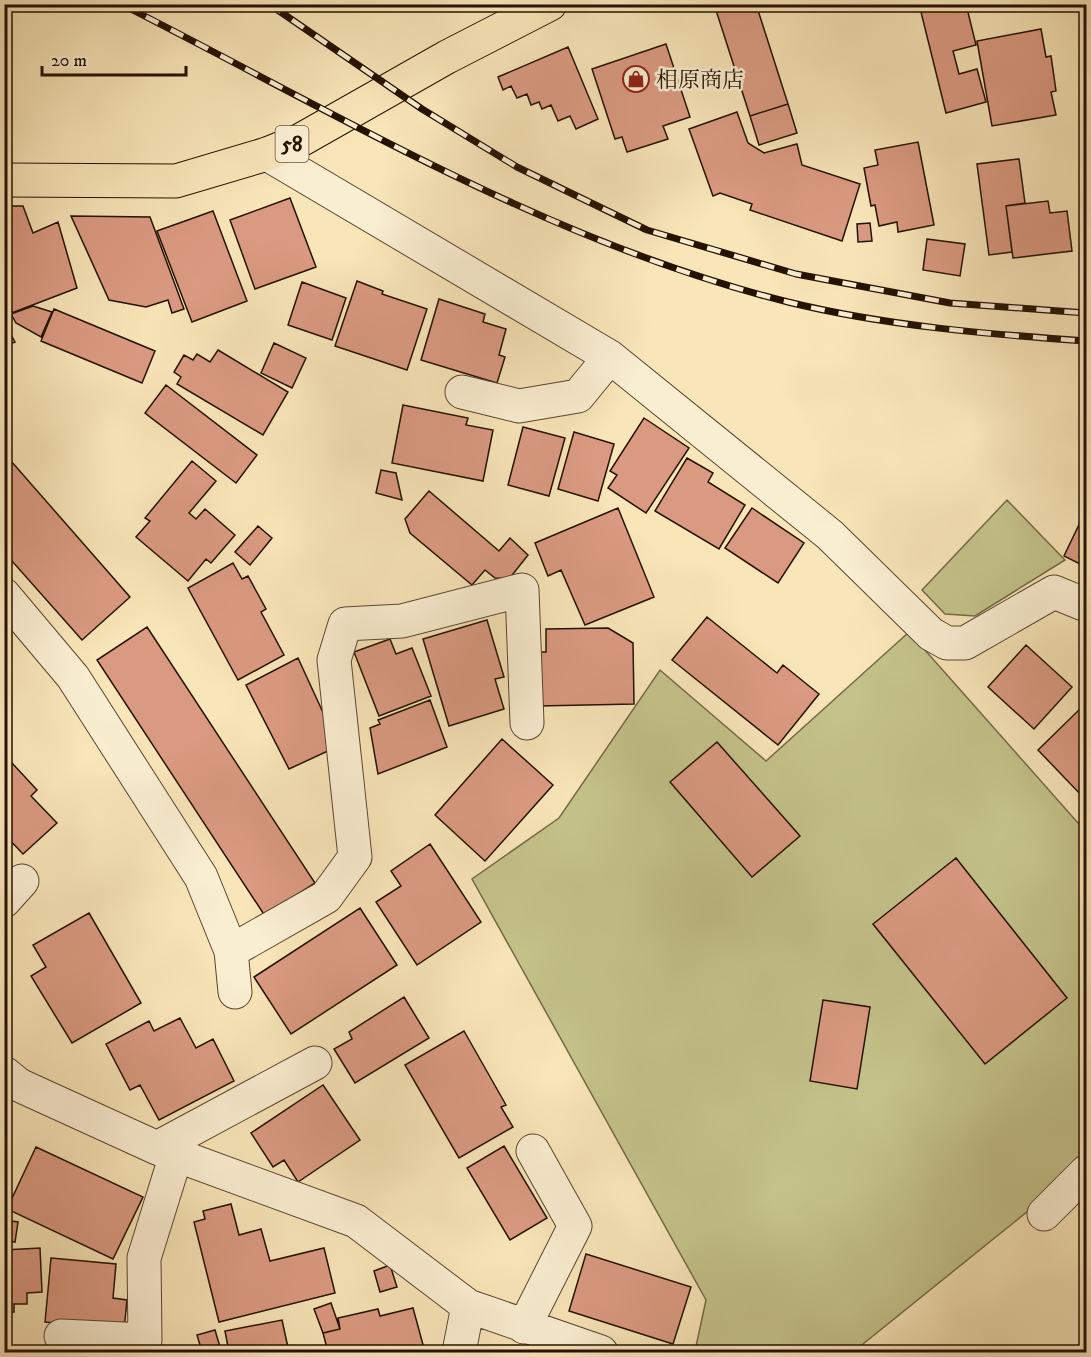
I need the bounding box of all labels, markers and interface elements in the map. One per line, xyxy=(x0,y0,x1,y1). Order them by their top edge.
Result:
scale bar xyxy=(42,39,186,77)
text: 20 m xyxy=(51,50,87,72)
shop icon: 相原商店 xyxy=(621,64,651,94)
place label: 相原商店 xyxy=(656,67,744,94)
road number: 58 xyxy=(276,126,308,162)

